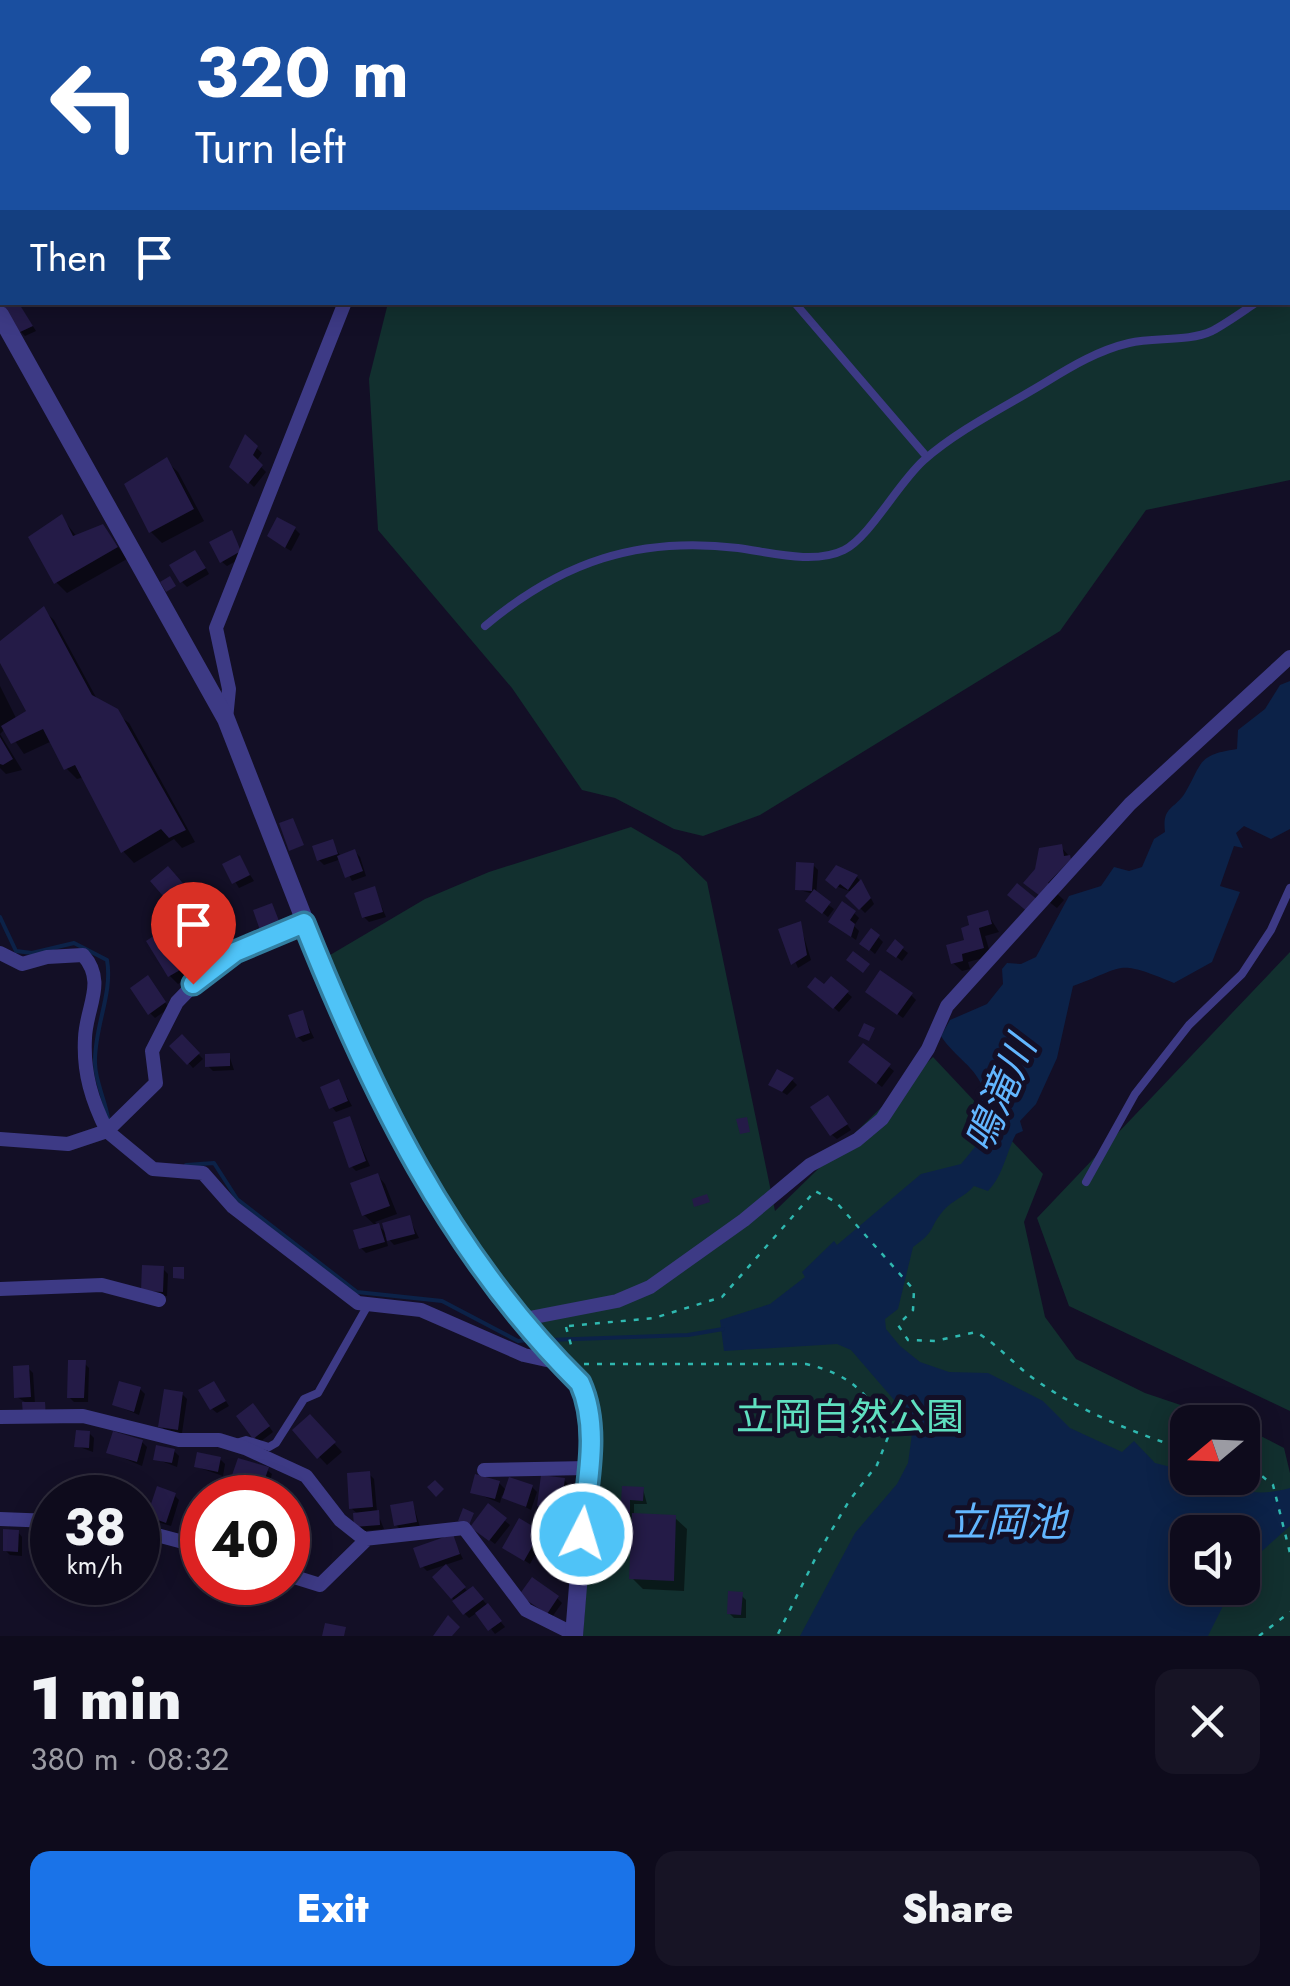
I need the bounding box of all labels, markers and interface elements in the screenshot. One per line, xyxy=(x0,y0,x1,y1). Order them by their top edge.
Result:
text: 320 m xyxy=(195,22,409,123)
icon: left xyxy=(30,40,160,170)
text: Turn left xyxy=(195,115,346,180)
text: Then xyxy=(30,230,107,285)
icon: arrive xyxy=(127,230,182,285)
pin xyxy=(151,882,236,985)
icon: arrive xyxy=(166,897,221,952)
water label: 鳴滝川 xyxy=(950,1024,1052,1161)
park label: 立岡自然公園 xyxy=(736,1389,964,1444)
north arrow xyxy=(1170,1405,1260,1495)
map controls xyxy=(1170,1405,1260,1605)
speed limit sign: 40 xyxy=(180,1475,310,1605)
position arrow xyxy=(530,1482,634,1586)
text: 38 xyxy=(64,1491,126,1564)
water label: 立岡池 xyxy=(946,1493,1070,1551)
button: sound xyxy=(1170,1515,1260,1605)
text: km/h xyxy=(67,1547,123,1583)
text: 1 min xyxy=(30,1655,182,1742)
button: close xyxy=(1155,1669,1260,1774)
text: 380 m · 08:32 xyxy=(30,1736,229,1782)
button: Exit xyxy=(30,1851,635,1966)
button: Share xyxy=(655,1851,1260,1966)

